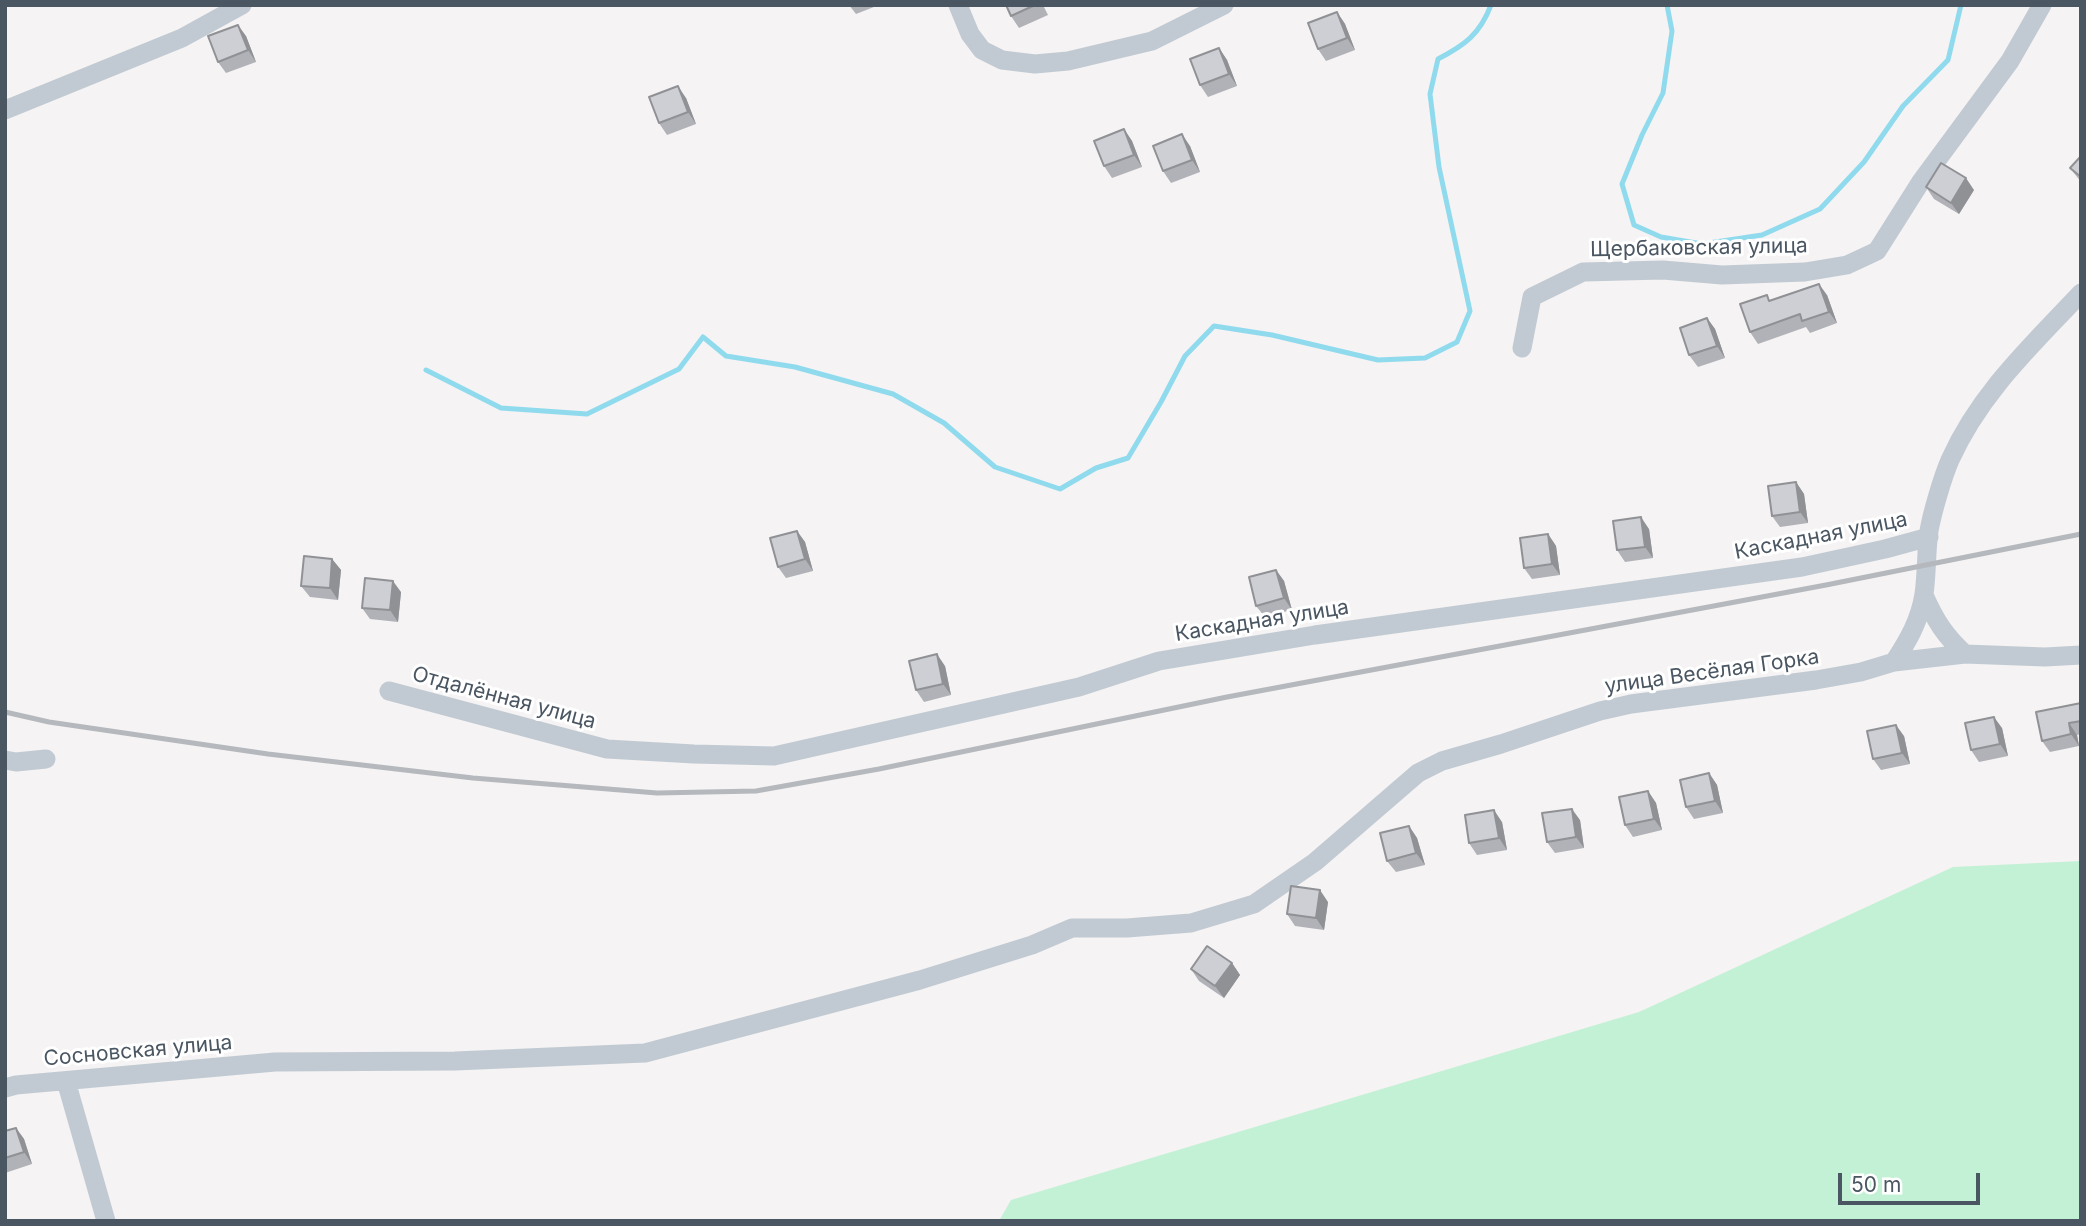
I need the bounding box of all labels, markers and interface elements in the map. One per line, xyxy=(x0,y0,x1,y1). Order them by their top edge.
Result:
street label: Щербаковская улица xyxy=(1590,234,1808,262)
street label: Каскадная улица xyxy=(1732,507,1910,565)
street label: Каскадная улица xyxy=(1173,595,1351,647)
street label: улица Весёлая Горка xyxy=(1603,644,1821,700)
street label: Отдалённая улица xyxy=(409,661,599,735)
street label: Сосновская улица xyxy=(43,1030,233,1072)
scale bar xyxy=(1841,1160,1983,1204)
text: 50 m xyxy=(1851,1172,1901,1197)

